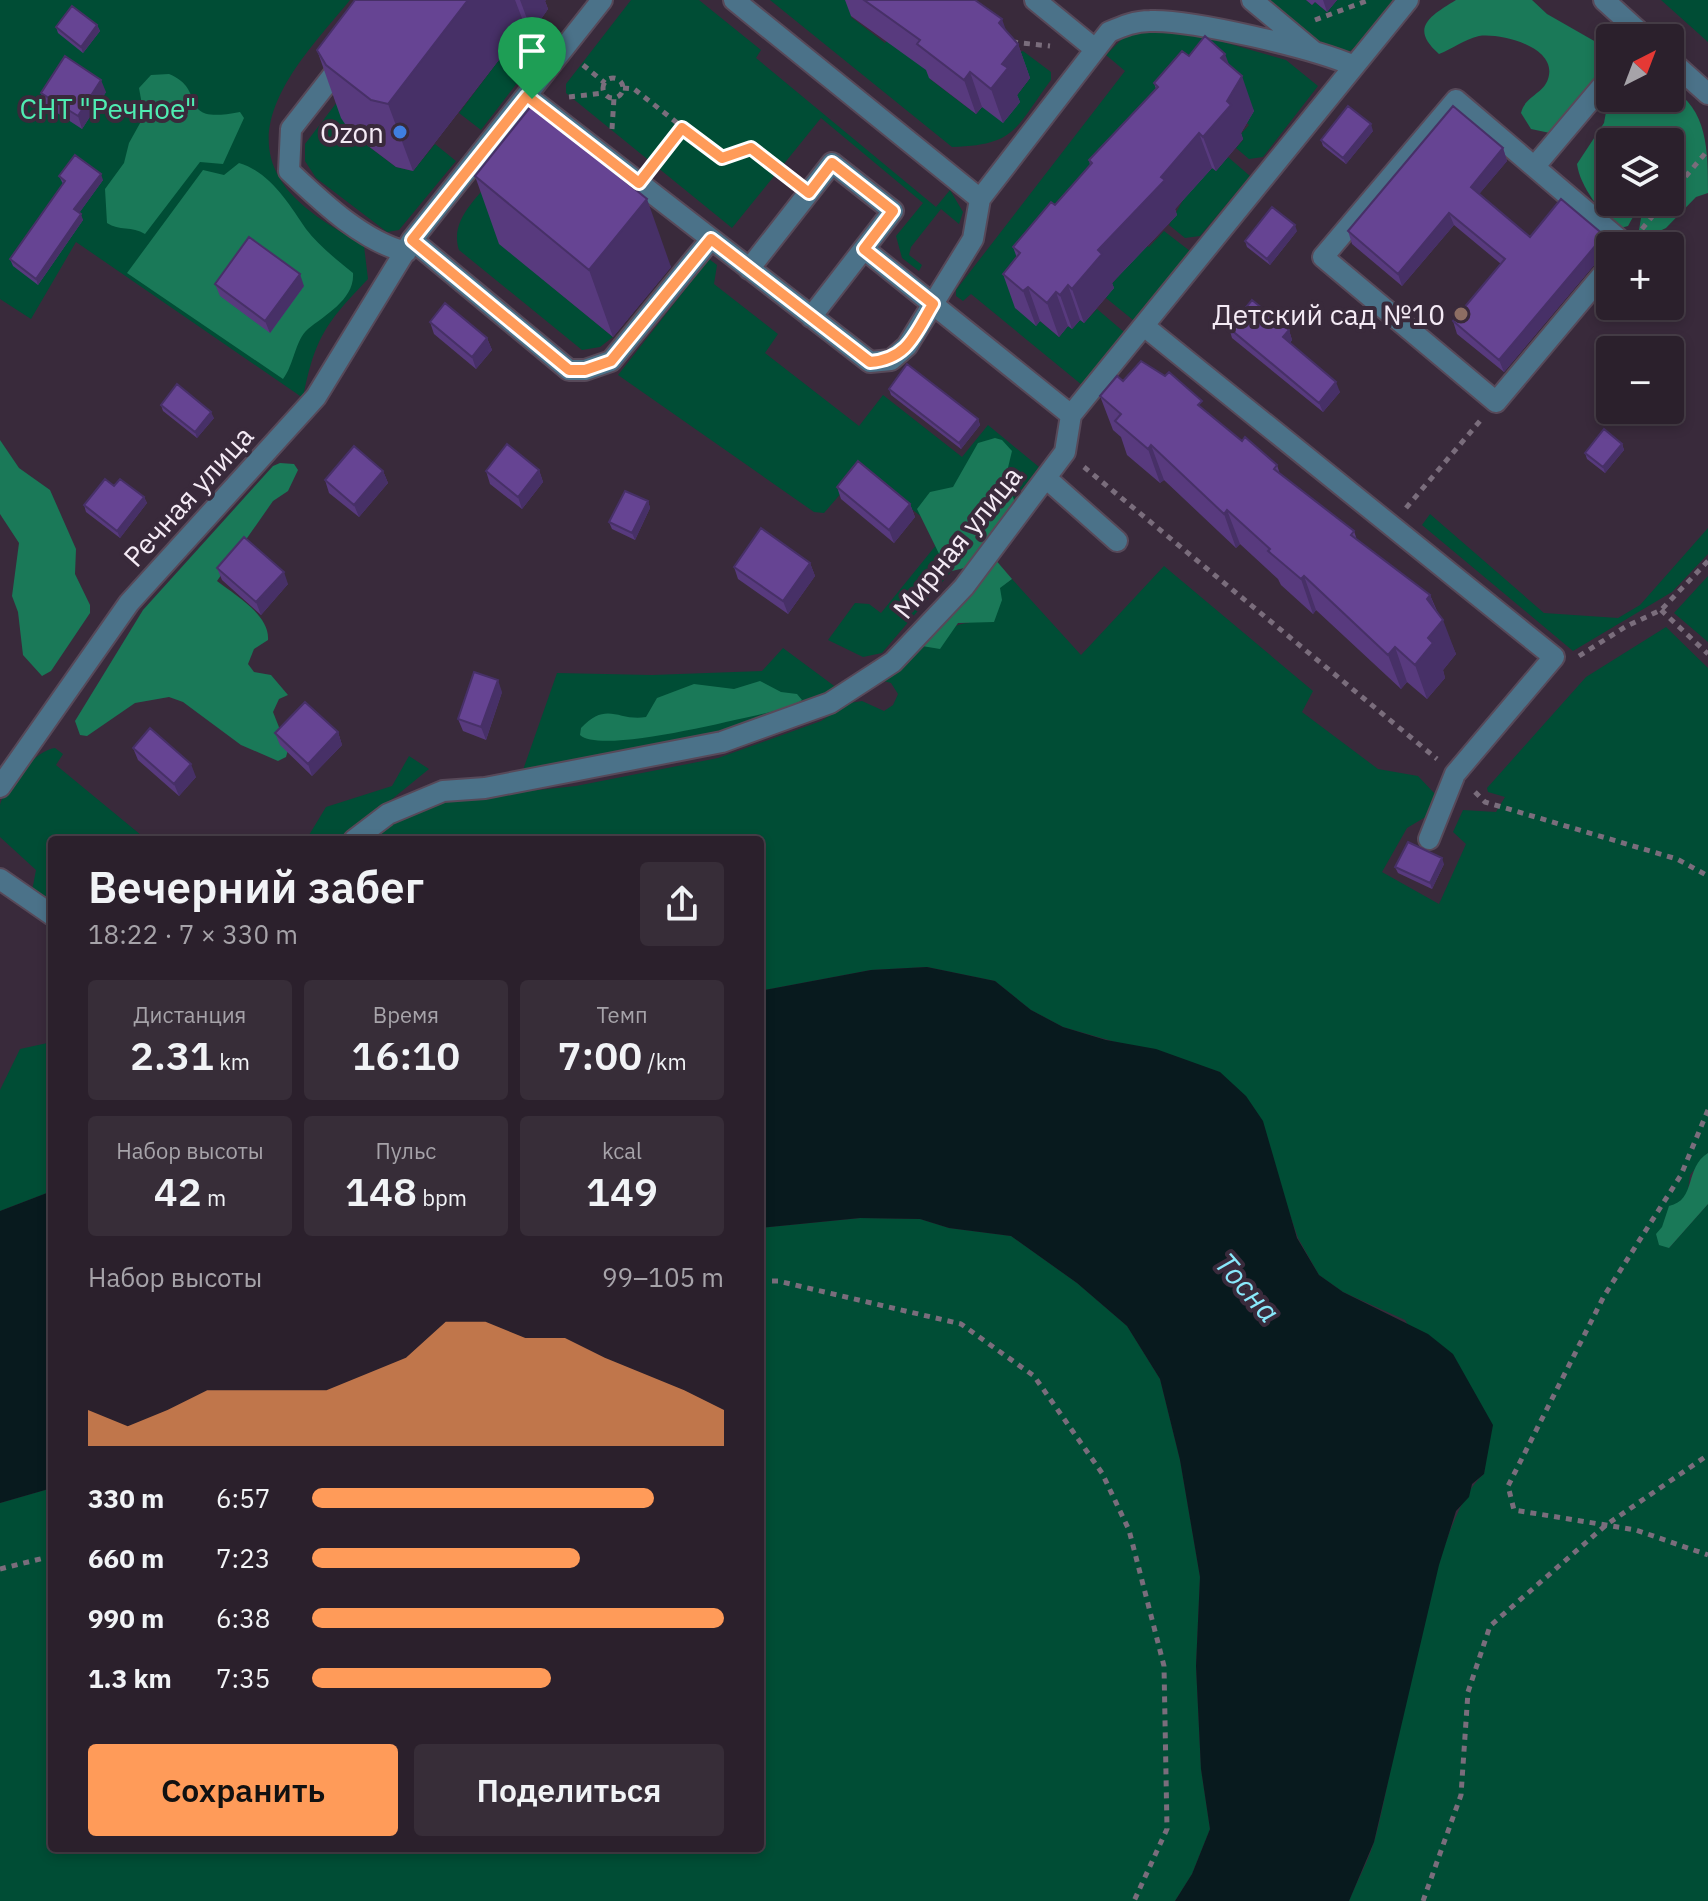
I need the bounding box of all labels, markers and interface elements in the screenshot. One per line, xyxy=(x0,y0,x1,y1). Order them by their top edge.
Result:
pin xyxy=(498,17,566,99)
north arrow xyxy=(1596,24,1684,112)
map controls xyxy=(1596,24,1684,424)
icon: arrive xyxy=(510,29,554,73)
park label: СНТ "Речное" xyxy=(19,90,197,127)
place label: Ozon xyxy=(320,114,384,151)
marker: Ozon xyxy=(391,123,409,141)
button: layers xyxy=(1596,128,1684,216)
button: + xyxy=(1596,232,1684,320)
place label: Детский сад №10 xyxy=(1213,296,1445,333)
marker: Детский сад №10 xyxy=(1452,305,1470,323)
button: − xyxy=(1596,336,1684,424)
street label: Речная улица xyxy=(115,418,261,574)
street label: Мирная улица xyxy=(884,458,1030,626)
text: Вечерний забег xyxy=(88,858,424,915)
button: share xyxy=(640,862,724,946)
text: 18:22 · 7 × 330 m xyxy=(88,917,298,951)
text: Дистанция xyxy=(134,1000,246,1029)
text: Время xyxy=(373,1000,439,1029)
text: Темп xyxy=(596,1000,648,1029)
text: 2.31 xyxy=(130,1029,214,1081)
text: 16:10 xyxy=(352,1029,460,1081)
text: 7:00 xyxy=(557,1029,642,1081)
text: km xyxy=(214,1047,250,1076)
text: /km xyxy=(642,1047,687,1076)
text: Набор высоты xyxy=(116,1136,264,1165)
text: Пульс xyxy=(376,1136,436,1165)
text: kcal xyxy=(602,1136,642,1165)
text: 42 xyxy=(154,1165,202,1217)
text: 148 xyxy=(345,1165,417,1217)
text: 149 xyxy=(586,1165,658,1217)
text: m xyxy=(202,1183,226,1212)
text: bpm xyxy=(417,1183,467,1212)
water label: Тосна xyxy=(1207,1244,1289,1330)
text: Набор высоты xyxy=(88,1260,262,1294)
text: 99–105 m xyxy=(602,1260,724,1294)
text: 330 m xyxy=(88,1481,164,1515)
text: 6:57 xyxy=(216,1481,270,1515)
text: 660 m xyxy=(88,1541,164,1575)
text: 7:23 xyxy=(216,1541,270,1575)
text: 990 m xyxy=(88,1601,164,1635)
text: 6:38 xyxy=(216,1601,270,1635)
text: 1.3 km xyxy=(88,1661,172,1695)
text: 7:35 xyxy=(216,1661,270,1695)
button: Сохранить xyxy=(88,1744,398,1836)
button: Поделиться xyxy=(414,1744,724,1836)

